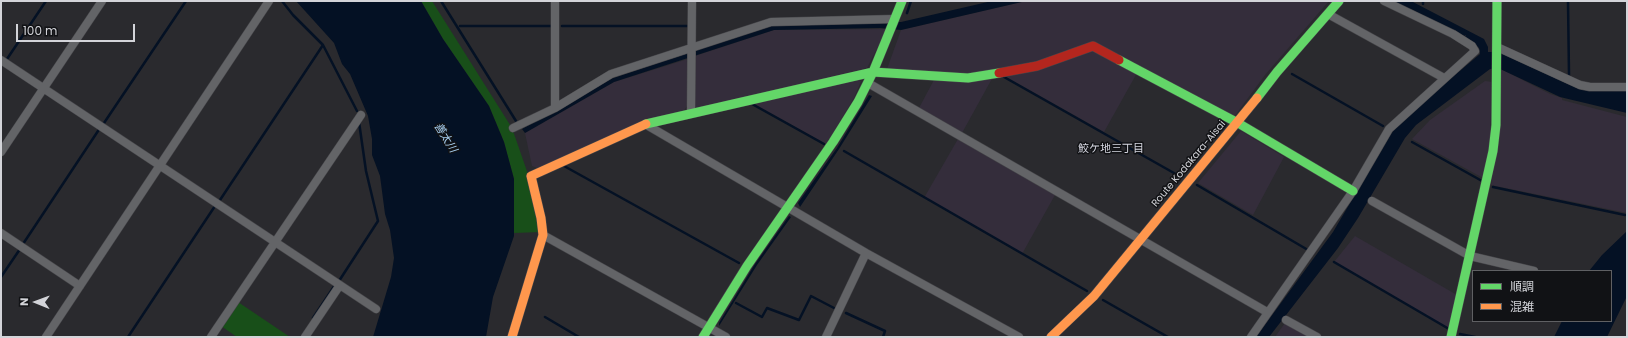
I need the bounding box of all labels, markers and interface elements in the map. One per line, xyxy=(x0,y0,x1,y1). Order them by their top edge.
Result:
scale bar xyxy=(18,16,137,42)
text: 100 m xyxy=(23,22,57,39)
street label: Route Kodakara-Aisai xyxy=(1149,118,1229,210)
water label: 善太川 xyxy=(431,121,459,155)
district label: 鮫ケ地三丁目 xyxy=(1078,142,1144,156)
legend xyxy=(1472,270,1612,322)
text: 順調 xyxy=(1510,278,1534,295)
north arrow xyxy=(16,282,56,322)
text: N xyxy=(16,298,32,306)
text: 混雑 xyxy=(1510,298,1534,315)

